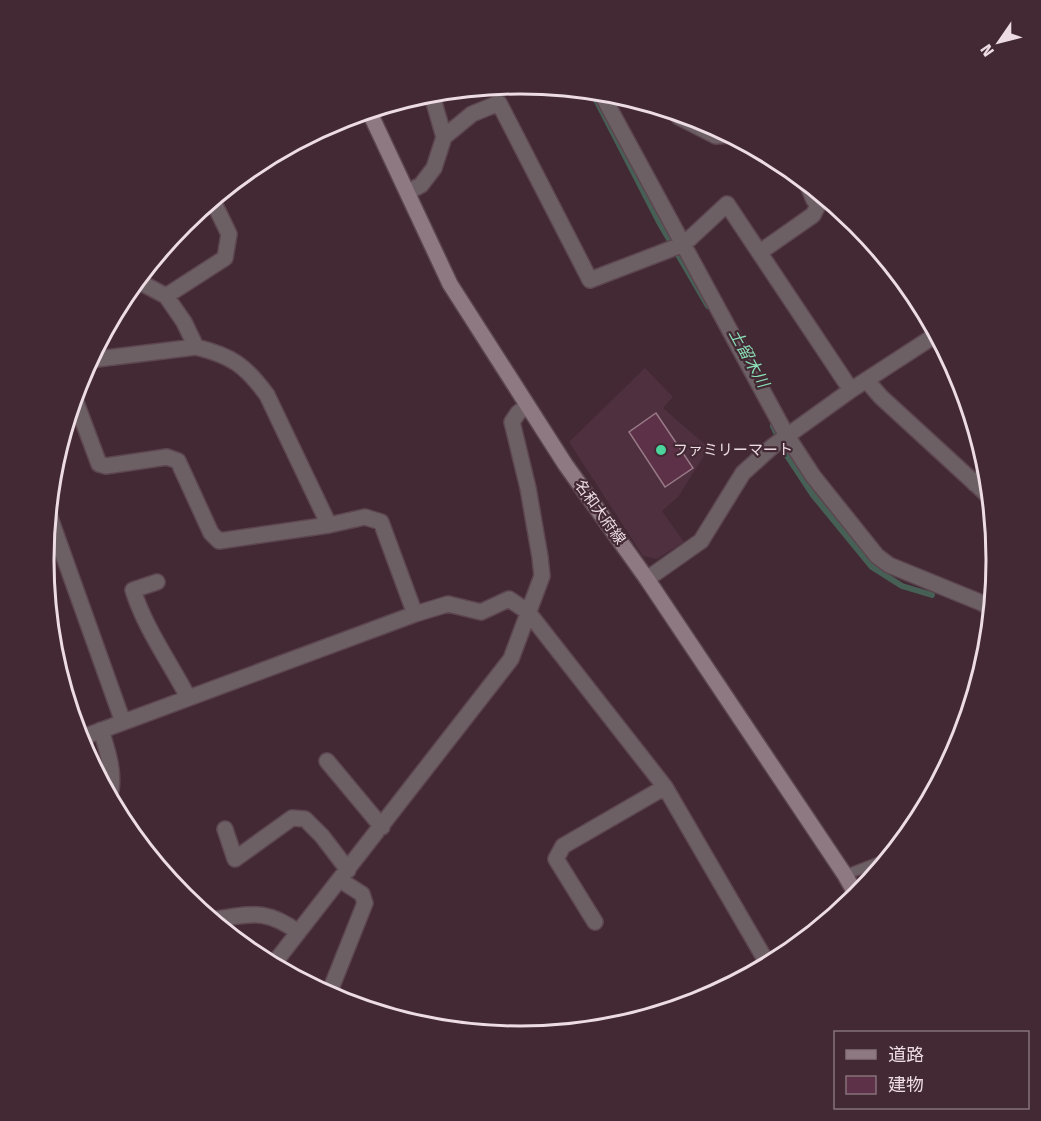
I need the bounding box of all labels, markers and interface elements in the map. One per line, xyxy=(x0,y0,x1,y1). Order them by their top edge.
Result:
north arrow xyxy=(969,12,1029,72)
text: N xyxy=(976,41,998,60)
water label: 土留木川 xyxy=(725,325,774,392)
place label: ファミリーマート xyxy=(673,441,793,459)
marker: ファミリーマート xyxy=(654,443,668,457)
street label: 名和大府線 xyxy=(571,476,629,548)
legend xyxy=(834,1031,1029,1109)
text: 道路 xyxy=(888,1044,924,1066)
text: 建物 xyxy=(888,1074,924,1096)

